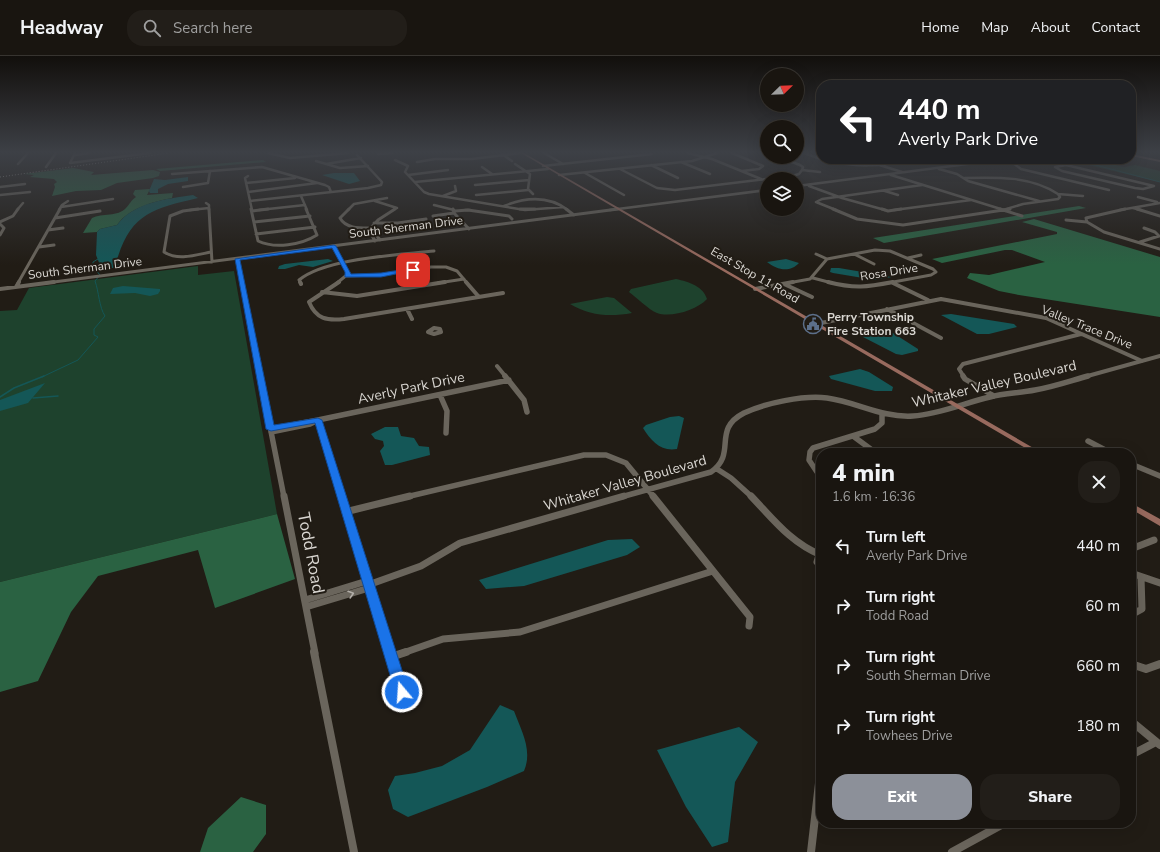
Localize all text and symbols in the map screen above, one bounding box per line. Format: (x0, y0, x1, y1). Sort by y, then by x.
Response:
search box (127, 10, 407, 46)
text: Headway (20, 15, 103, 41)
icon: search (141, 17, 163, 39)
text: Search here (173, 18, 253, 38)
text: Home (921, 18, 959, 37)
text: Map (981, 18, 1009, 37)
text: About (1031, 18, 1070, 37)
text: Contact (1092, 18, 1140, 37)
north arrow (760, 68, 804, 112)
map controls (760, 68, 804, 216)
text: 440 m (898, 91, 981, 129)
icon: left (832, 96, 884, 148)
button: search (760, 120, 804, 164)
text: Averly Park Drive (898, 127, 1038, 151)
button: layers (760, 172, 804, 216)
street label: South Sherman Drive (348, 212, 464, 242)
street label: East Stop 11 Road (708, 243, 802, 307)
street label: South Sherman Drive (27, 253, 143, 283)
pin (396, 253, 430, 287)
icon: arrive (402, 259, 424, 281)
street label: Rosa Drive (859, 260, 919, 284)
street label: Valley Trace Drive (1038, 301, 1135, 353)
place label: Perry Township Fire Station 663 (827, 309, 916, 339)
public building icon: Perry Township Fire Station 663 (802, 313, 824, 335)
street label: Whitaker Valley Boulevard (910, 356, 1078, 412)
street label: Averly Park Drive (356, 367, 466, 409)
street label: Whitaker Valley Boulevard (541, 451, 709, 515)
text: 4 min (832, 457, 895, 489)
button: close (1078, 461, 1120, 503)
text: 1.6 km · 16:36 (832, 488, 915, 506)
street label: Todd Road (292, 510, 330, 596)
text: Turn left (866, 527, 925, 547)
icon: left (832, 535, 854, 557)
text: 440 m (1076, 536, 1120, 556)
text: Averly Park Drive (866, 547, 967, 565)
text: Turn right (866, 587, 935, 607)
one-way arrow (347, 590, 354, 599)
icon: right (832, 595, 854, 617)
text: 60 m (1085, 596, 1120, 616)
text: Todd Road (866, 607, 929, 625)
text: Turn right (866, 647, 935, 667)
icon: right (832, 655, 854, 677)
text: 660 m (1076, 656, 1120, 676)
text: South Sherman Drive (866, 667, 990, 685)
position arrow (381, 671, 423, 713)
text: Turn right (866, 707, 935, 727)
icon: right (832, 715, 854, 737)
text: 180 m (1076, 716, 1120, 736)
text: Towhees Drive (866, 727, 953, 745)
button: Exit (832, 774, 972, 820)
button: Share (980, 774, 1120, 820)

